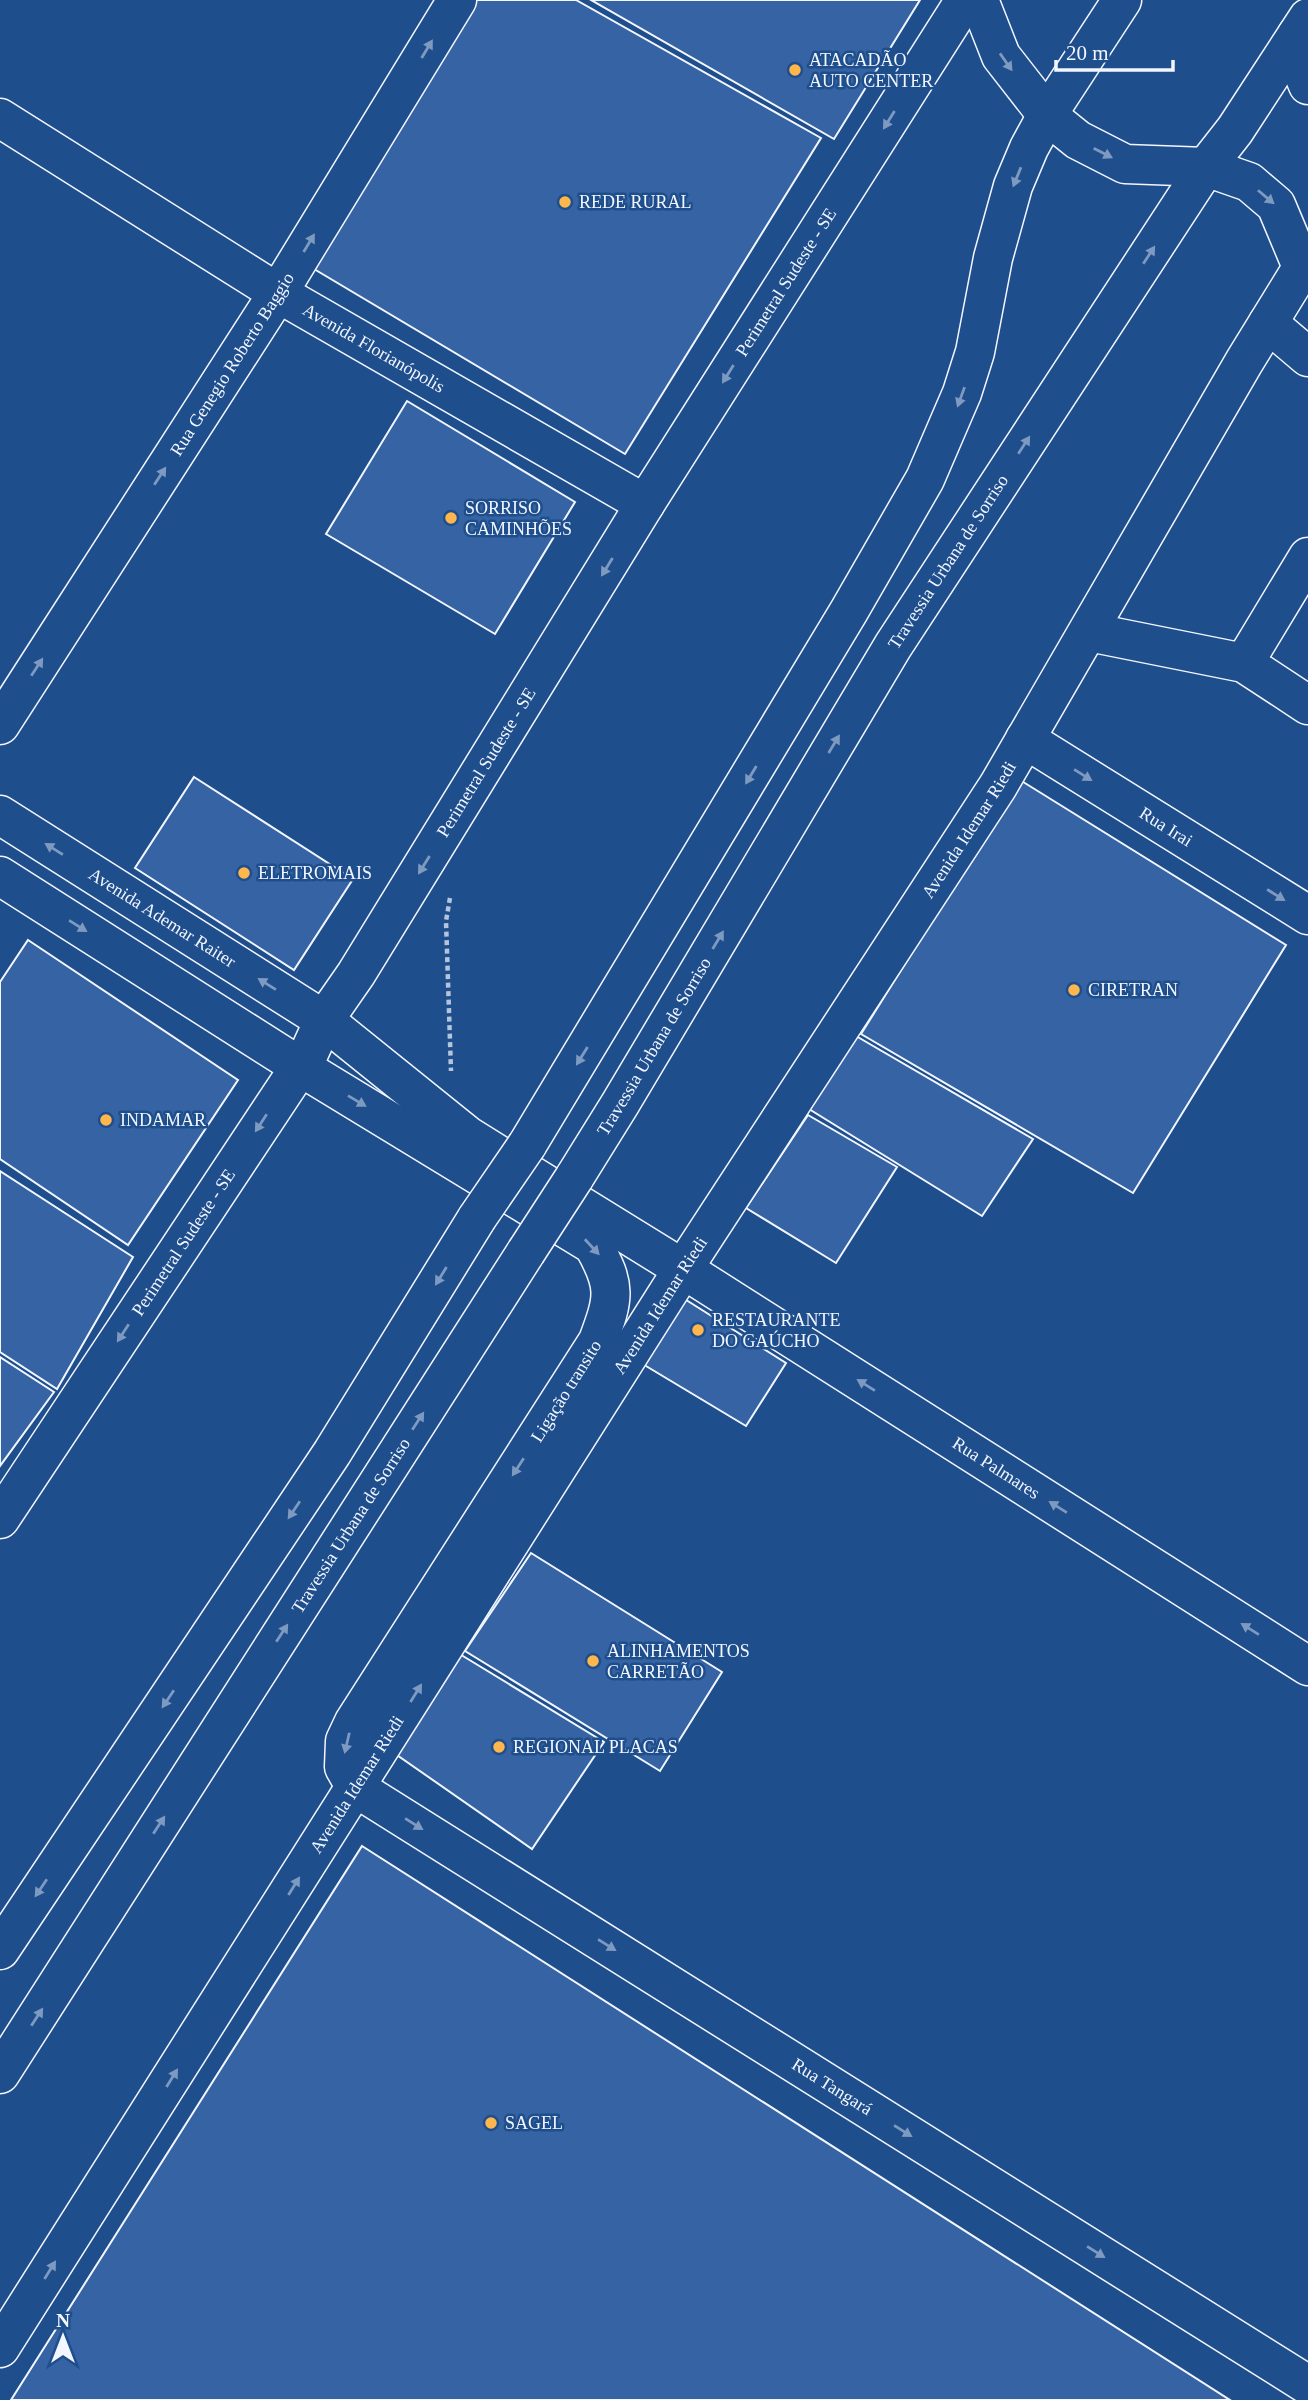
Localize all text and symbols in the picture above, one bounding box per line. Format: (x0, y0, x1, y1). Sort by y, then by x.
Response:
scale bar (1056, 28, 1173, 72)
one-way arrow (421, 39, 434, 59)
text: 20 m (1066, 41, 1109, 65)
place label: ATACADÃO AUTO CENTER (809, 49, 933, 91)
one-way arrow (999, 52, 1012, 71)
marker: ATACADÃO AUTO CENTER (787, 62, 803, 78)
one-way arrow (883, 110, 896, 129)
one-way arrow (1093, 147, 1113, 158)
one-way arrow (1012, 166, 1023, 187)
one-way arrow (1257, 189, 1275, 205)
place label: REDE RURAL (579, 192, 692, 212)
marker: REDE RURAL (557, 194, 573, 210)
street label: Perimetral Sudeste - SE (731, 204, 840, 360)
one-way arrow (302, 234, 315, 253)
one-way arrow (1143, 245, 1156, 265)
street label: Rua Genegio Roberto Baggio (166, 269, 298, 459)
street label: Avenida Florianópolis (299, 299, 448, 397)
one-way arrow (721, 364, 734, 384)
one-way arrow (955, 386, 966, 407)
one-way arrow (1018, 436, 1031, 455)
one-way arrow (154, 467, 167, 486)
street label: Travessia Urbana de Sorriso (884, 471, 1012, 653)
place label: SORRISO CAMINHÕES (465, 498, 572, 539)
marker: SORRISO CAMINHÕES (443, 510, 459, 526)
one-way arrow (600, 557, 613, 576)
one-way arrow (30, 658, 43, 677)
street label: Perimetral Sudeste - SE (433, 684, 540, 841)
one-way arrow (828, 735, 840, 754)
street label: Avenida Idemar Riedi (918, 758, 1020, 902)
one-way arrow (745, 765, 757, 784)
one-way arrow (1074, 768, 1093, 781)
street label: Rua Irai (1136, 803, 1196, 851)
one-way arrow (44, 843, 63, 856)
one-way arrow (417, 855, 430, 874)
place label: ELETROMAIS (258, 863, 372, 883)
street label: Avenida Ademar Raiter (85, 864, 239, 971)
marker: ELETROMAIS (236, 865, 252, 881)
one-way arrow (1267, 889, 1286, 902)
one-way arrow (69, 920, 88, 933)
one-way arrow (711, 930, 724, 949)
street label: Travessia Urbana de Sorriso (593, 954, 715, 1139)
one-way arrow (257, 977, 276, 990)
place label: CIRETRAN (1088, 980, 1178, 1000)
marker: CIRETRAN (1066, 982, 1082, 998)
one-way arrow (575, 1046, 588, 1065)
one-way arrow (348, 1095, 367, 1108)
place label: INDAMAR (120, 1110, 206, 1130)
marker: INDAMAR (98, 1112, 114, 1128)
one-way arrow (255, 1113, 268, 1133)
street label: Perimetral Sudeste - SE (128, 1165, 239, 1319)
street label: Avenida Idemar Riedi (609, 1233, 711, 1378)
one-way arrow (583, 1238, 599, 1255)
one-way arrow (435, 1267, 447, 1286)
place label: RESTAURANTE DO GAÚCHO (712, 1310, 841, 1351)
marker: RESTAURANTE DO GAÚCHO (690, 1322, 706, 1338)
one-way arrow (116, 1324, 129, 1343)
street label: Ligação transito (527, 1336, 605, 1446)
one-way arrow (857, 1379, 876, 1392)
one-way arrow (411, 1411, 424, 1431)
street label: Rua Palmares (949, 1433, 1044, 1503)
street label: Travessia Urbana de Sorriso (287, 1434, 414, 1617)
one-way arrow (512, 1458, 525, 1477)
one-way arrow (287, 1501, 301, 1519)
one-way arrow (1049, 1501, 1068, 1514)
one-way arrow (1241, 1623, 1260, 1636)
one-way arrow (275, 1624, 288, 1643)
place label: ALINHAMENTOS CARRETÃO (607, 1641, 750, 1682)
marker: ALINHAMENTOS CARRETÃO (585, 1653, 601, 1669)
one-way arrow (409, 1684, 422, 1703)
one-way arrow (161, 1689, 174, 1709)
street label: Avenida Idemar Riedi (306, 1712, 408, 1857)
one-way arrow (341, 1733, 352, 1755)
place label: REGIONAL PLACAS (513, 1737, 678, 1757)
marker: REGIONAL PLACAS (491, 1739, 507, 1755)
one-way arrow (153, 1815, 166, 1835)
one-way arrow (404, 1817, 424, 1830)
one-way arrow (287, 1876, 300, 1895)
one-way arrow (35, 1879, 48, 1898)
one-way arrow (597, 1938, 616, 1951)
one-way arrow (30, 2007, 43, 2026)
street label: Rua Tangará (788, 2054, 876, 2119)
one-way arrow (165, 2068, 178, 2087)
place label: SAGEL (505, 2113, 563, 2133)
marker: SAGEL (483, 2115, 499, 2131)
one-way arrow (893, 2125, 913, 2138)
one-way arrow (1086, 2246, 1105, 2259)
one-way arrow (43, 2260, 56, 2279)
north arrow (28, 2302, 98, 2372)
text: N (56, 2310, 70, 2331)

